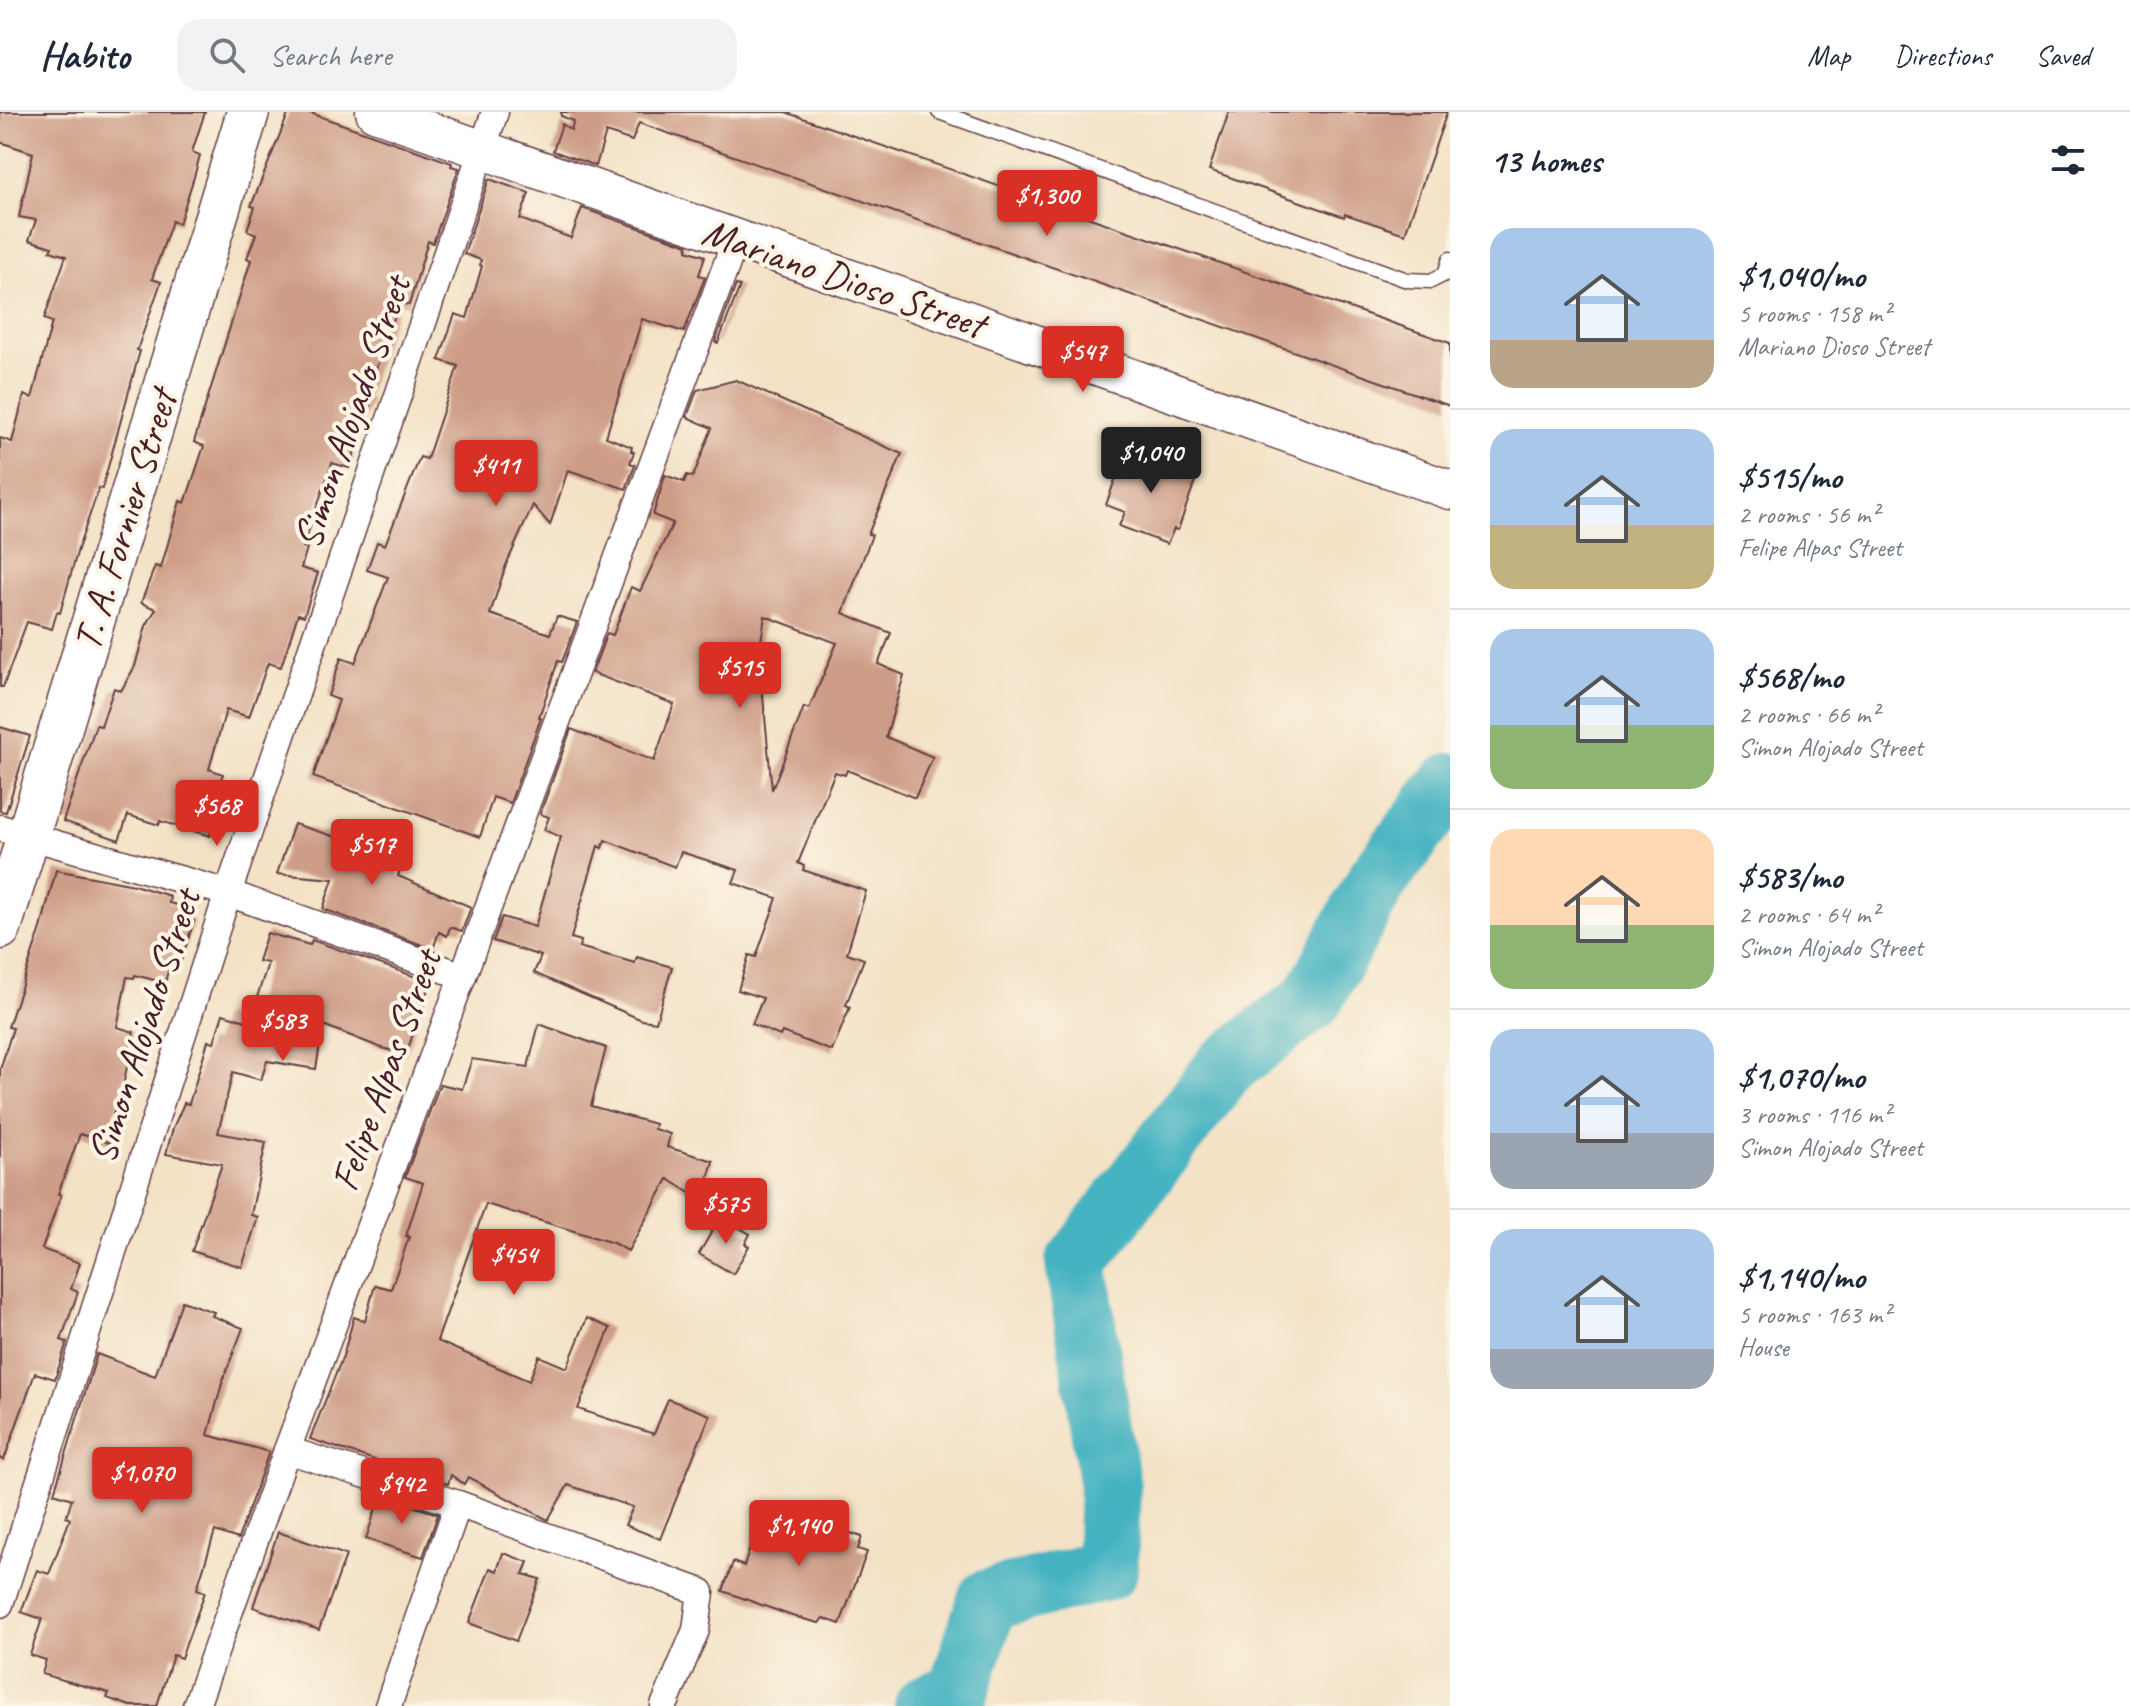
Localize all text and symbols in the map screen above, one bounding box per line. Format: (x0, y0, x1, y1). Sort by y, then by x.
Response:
search box (177, 19, 737, 91)
text: Habito (40, 32, 129, 79)
icon: search (205, 33, 249, 77)
text: Search here (269, 36, 392, 74)
text: Map (1807, 38, 1850, 73)
text: Directions (1894, 38, 1992, 73)
text: Saved (2036, 38, 2090, 73)
icon: filters (2046, 138, 2090, 182)
text: 13 homes (1490, 139, 1601, 182)
pin: $1,300 (982, 170, 1112, 238)
text: $1,300 (1015, 179, 1079, 212)
street label: Mariano Dioso Street (696, 206, 997, 351)
text: $1,040/mo (1738, 254, 1865, 297)
icon: home (1554, 260, 1650, 356)
street label: Simon Alojado Street (282, 266, 423, 555)
text: 5 rooms · 158 m² (1738, 297, 1890, 330)
pin: $547 (1036, 326, 1130, 394)
text: Mariano Dioso Street (1738, 330, 1930, 363)
text: $547 (1060, 335, 1106, 368)
street label: T. A. Fornier Street (62, 379, 190, 656)
pin: $1,040 (1086, 427, 1216, 495)
text: $1,040 (1119, 436, 1183, 469)
pin: $411 (449, 440, 543, 508)
text: $411 (473, 449, 519, 482)
text: $515/mo (1738, 455, 1842, 498)
icon: home (1554, 461, 1650, 557)
text: 2 rooms · 56 m² (1738, 498, 1879, 531)
text: Felipe Alpas Street (1738, 531, 1902, 564)
pin: $515 (693, 642, 787, 710)
text: $515 (717, 651, 763, 684)
text: $568/mo (1738, 655, 1843, 698)
icon: home (1554, 661, 1650, 757)
text: 2 rooms · 66 m² (1738, 698, 1879, 731)
text: Simon Alojado Street (1738, 731, 1923, 764)
pin: $568 (170, 780, 264, 848)
text: $568 (194, 789, 240, 822)
pin: $517 (325, 819, 419, 887)
text: $517 (349, 828, 395, 861)
text: $583/mo (1738, 855, 1842, 898)
icon: home (1554, 861, 1650, 957)
street label: Simon Alojado Street (76, 880, 213, 1169)
text: 2 rooms · 64 m² (1738, 898, 1879, 931)
text: Simon Alojado Street (1738, 931, 1923, 964)
street label: Felipe Alpas Street (319, 940, 454, 1197)
pin: $583 (236, 995, 330, 1063)
text: $583 (260, 1004, 306, 1037)
text: $1,070/mo (1738, 1055, 1865, 1098)
icon: home (1554, 1061, 1650, 1157)
text: 3 rooms · 116 m² (1738, 1098, 1890, 1131)
text: Simon Alojado Street (1738, 1131, 1923, 1164)
pin: $575 (679, 1178, 773, 1246)
text: $575 (703, 1187, 749, 1220)
pin: $454 (467, 1229, 561, 1297)
text: $454 (491, 1238, 537, 1271)
text: $1,140/mo (1738, 1255, 1865, 1298)
icon: home (1554, 1261, 1650, 1357)
text: 5 rooms · 163 m² (1738, 1298, 1890, 1331)
text: House (1738, 1331, 1789, 1364)
pin: $1,070 (77, 1447, 207, 1515)
text: $1,070 (110, 1456, 174, 1489)
pin: $942 (355, 1458, 449, 1526)
text: $942 (379, 1467, 425, 1500)
pin: $1,140 (734, 1500, 864, 1568)
text: $1,140 (767, 1509, 831, 1542)

